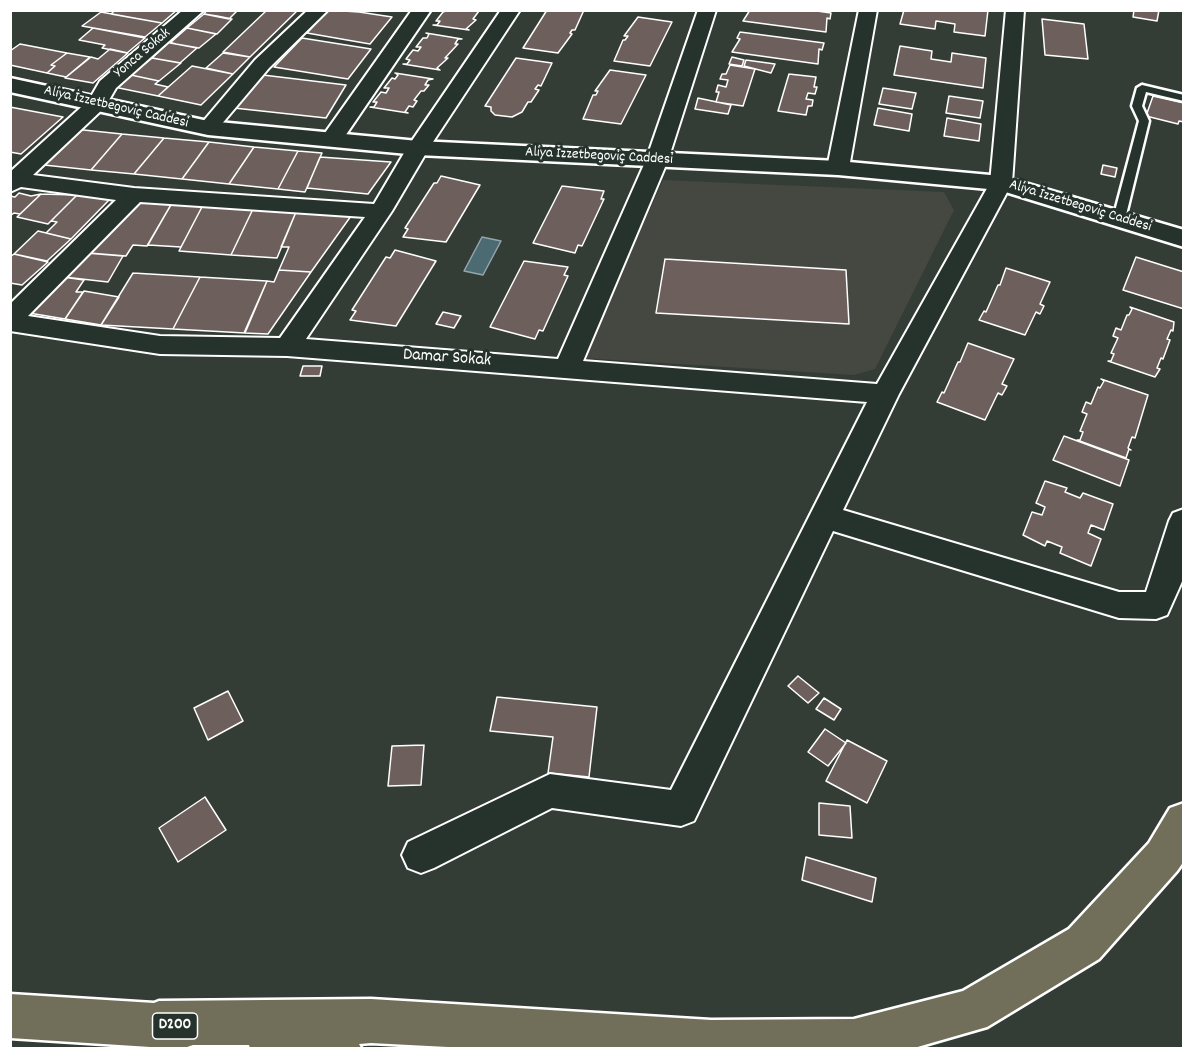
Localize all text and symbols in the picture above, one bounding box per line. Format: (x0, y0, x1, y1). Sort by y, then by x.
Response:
street label: Yonca Sokak (111, 25, 175, 83)
street label: Aliya İzzetbegoviç Caddesi (42, 83, 190, 133)
street label: Aliya İzzetbegoviç Caddesi (525, 144, 673, 170)
street label: Aliya İzzetbegoviç Caddesi (1007, 177, 1153, 237)
street label: Damar Sokak (402, 345, 492, 373)
road number: D200 (152, 1013, 198, 1039)

